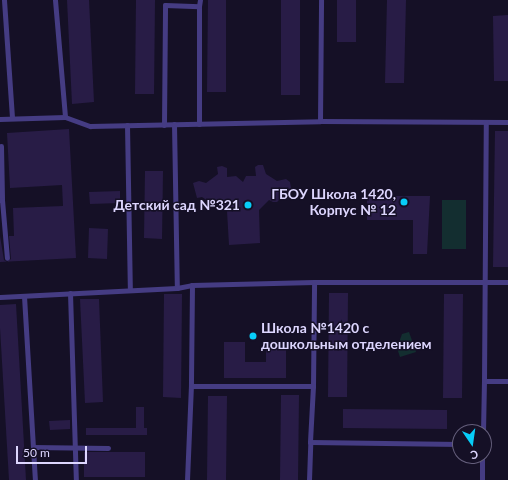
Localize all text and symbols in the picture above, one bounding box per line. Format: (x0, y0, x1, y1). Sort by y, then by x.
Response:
place label: ГБОУ Школа 1420, Корпус № 12 (271, 186, 396, 218)
place label: Детский сад №321 (114, 197, 240, 213)
marker: ГБОУ Школа 1420, Корпус № 12 (399, 197, 409, 207)
marker: Детский сад №321 (243, 200, 253, 210)
place label: Школа №1420 с дошкольным отделением (261, 320, 432, 352)
marker: Школа №1420 с дошкольным отделением (248, 331, 258, 341)
north arrow (452, 424, 492, 464)
scale bar (18, 438, 89, 464)
text: 50 m (23, 445, 50, 460)
text: С (470, 448, 480, 462)

